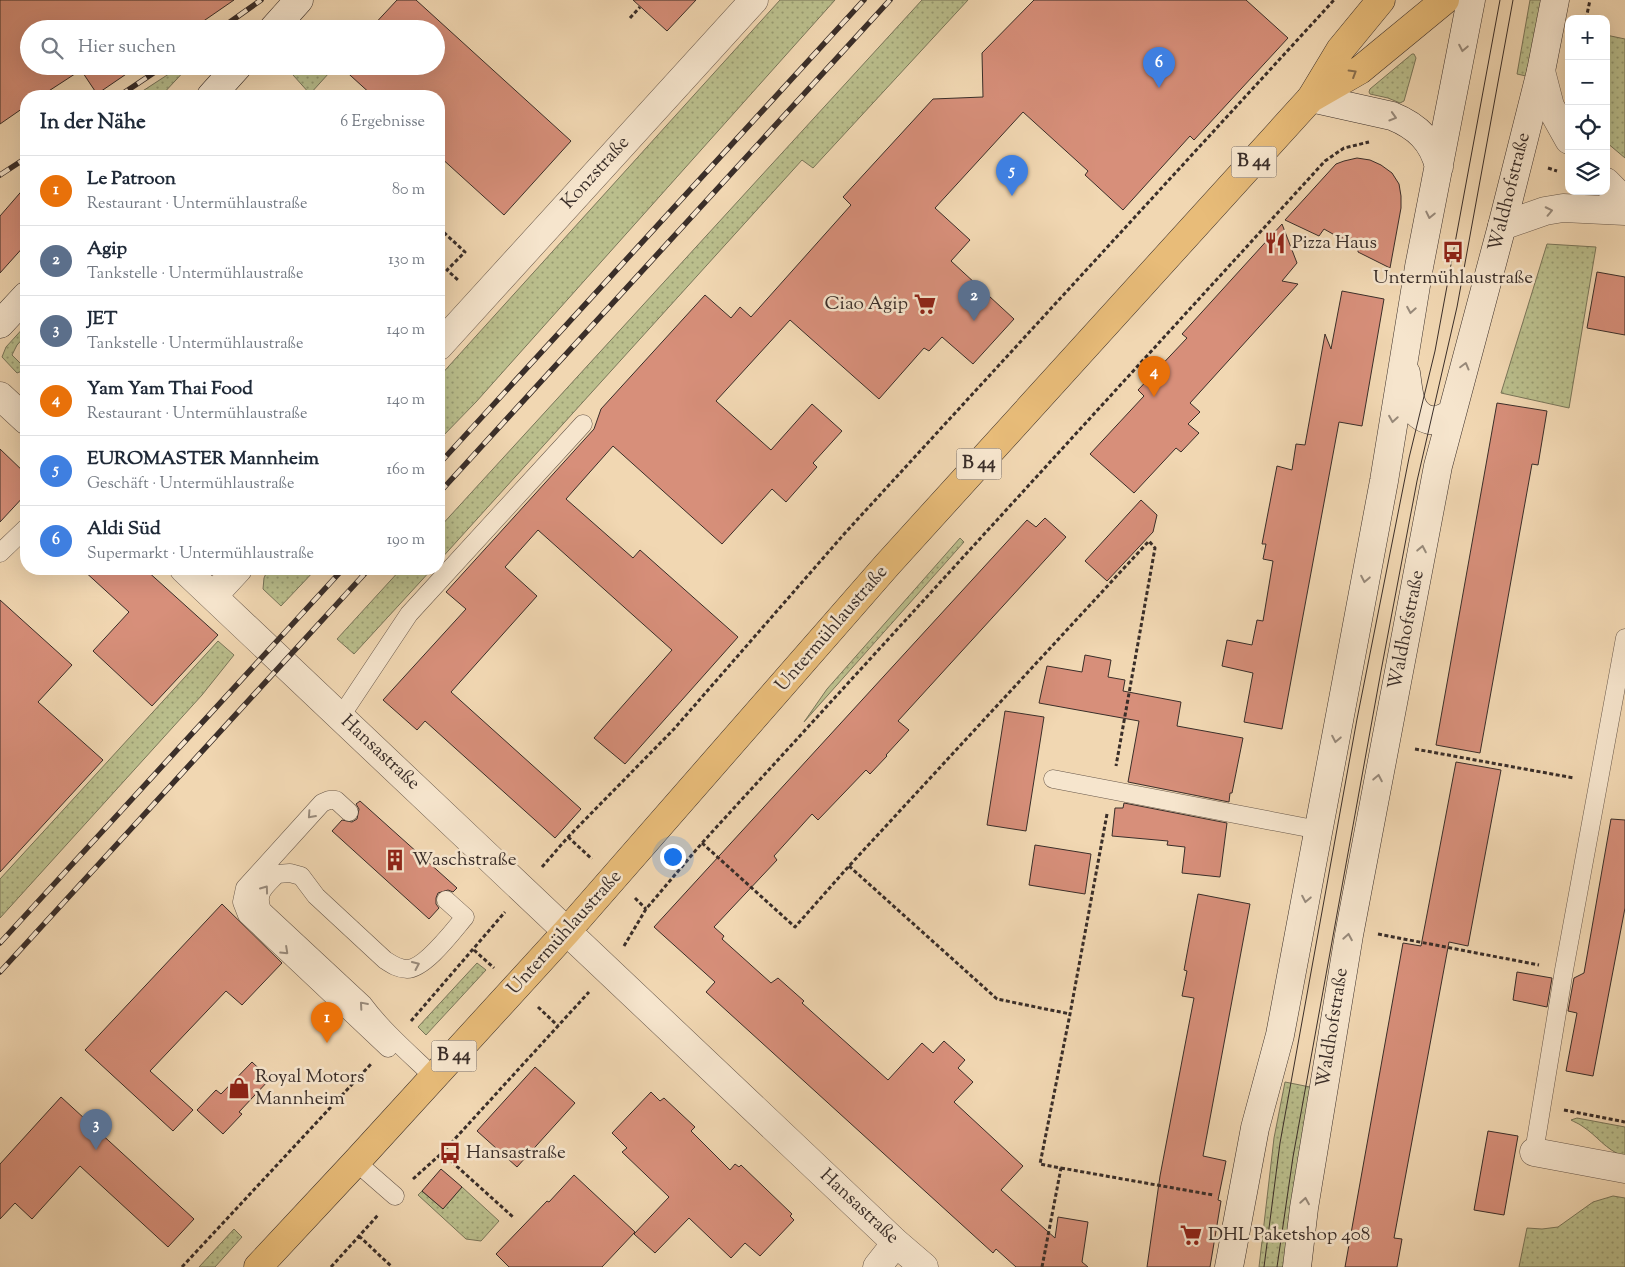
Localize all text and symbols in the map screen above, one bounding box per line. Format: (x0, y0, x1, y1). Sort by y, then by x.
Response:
map controls (1565, 15, 1610, 195)
button: + (1565, 15, 1610, 60)
search box (20, 20, 445, 75)
icon: search (38, 34, 66, 62)
text: Hier suchen (78, 34, 176, 61)
one-way arrow (1458, 44, 1468, 52)
pin: 6 (1143, 47, 1175, 88)
button: − (1565, 60, 1610, 105)
one-way arrow (1348, 70, 1357, 80)
button: locate (1565, 105, 1610, 150)
text: In der Nähe (40, 108, 146, 138)
text: 6 Ergebnisse (340, 111, 425, 134)
one-way arrow (1388, 112, 1397, 122)
street label: Konzstraße (556, 130, 636, 216)
street label: Waldhofstraße (1482, 130, 1538, 254)
road number: B 44 (1232, 146, 1276, 178)
button: layers (1565, 150, 1610, 195)
pin: 5 (996, 155, 1028, 196)
text: Le Patroon (87, 166, 176, 193)
text: 1 (53, 179, 59, 202)
text: 80 m (392, 179, 425, 202)
text: Restaurant · Untermühlaustraße (87, 193, 307, 216)
one-way arrow (1544, 206, 1553, 216)
one-way arrow (1425, 210, 1435, 219)
restaurant icon: Pizza Haus (1262, 230, 1288, 256)
place label: Pizza Haus (1292, 230, 1377, 257)
text: Agip (87, 236, 127, 263)
bus stop icon: Untermühlaustraße (1440, 239, 1466, 265)
text: 2 (52, 249, 60, 272)
text: 130 m (388, 249, 425, 272)
text: Tankstelle · Untermühlaustraße (87, 263, 303, 286)
place label: Untermühlaustraße (1373, 265, 1533, 292)
pin: 2 (958, 280, 990, 321)
place label: Ciao Agip (824, 291, 908, 318)
supermarket icon: Ciao Agip (912, 291, 938, 317)
text: JET (87, 306, 117, 333)
one-way arrow (1407, 306, 1417, 315)
text: 3 (53, 319, 59, 342)
text: 140 m (387, 319, 425, 342)
text: Tankstelle · Untermühlaustraße (87, 333, 303, 356)
pin: 4 (1138, 356, 1170, 397)
one-way arrow (1459, 362, 1469, 370)
text: Yam Yam Thai Food (87, 376, 253, 403)
text: 4 (52, 389, 60, 412)
text: 140 m (387, 389, 425, 412)
text: Restaurant · Untermühlaustraße (87, 403, 307, 426)
one-way arrow (1389, 415, 1399, 424)
text: EUROMASTER Mannheim (87, 446, 319, 473)
road number: B 44 (956, 448, 1002, 479)
text: 5 (53, 459, 59, 482)
text: 160 m (387, 459, 425, 482)
text: Geschäft · Untermühlaustraße (87, 473, 294, 496)
text: Aldi Süd (87, 516, 161, 543)
text: 6 (52, 529, 60, 552)
text: 190 m (387, 529, 425, 552)
text: Supermarkt · Untermühlaustraße (87, 543, 314, 566)
one-way arrow (1417, 545, 1427, 554)
street label: Untermühlaustraße (769, 560, 895, 698)
street label: Waldhofstraße (1382, 568, 1432, 692)
one-way arrow (1361, 575, 1371, 584)
street label: Hansastraße (334, 709, 426, 797)
one-way arrow (1331, 735, 1341, 744)
one-way arrow (1373, 773, 1383, 782)
one-way arrow (308, 809, 317, 818)
your location (660, 844, 686, 870)
building icon: Waschstraße (382, 847, 408, 873)
place label: Waschstraße (412, 847, 517, 874)
street label: Untermühlaustraße (501, 864, 629, 1002)
one-way arrow (259, 885, 268, 895)
one-way arrow (1301, 895, 1312, 903)
one-way arrow (1343, 933, 1353, 942)
one-way arrow (280, 945, 289, 954)
one-way arrow (411, 961, 420, 972)
street label: Waldhofstraße (1310, 966, 1356, 1090)
pin: 1 (311, 1002, 343, 1043)
one-way arrow (360, 1002, 369, 1011)
road number: B 44 (432, 1040, 476, 1072)
place label: Royal Motors Mannheim (255, 1064, 364, 1113)
shop icon: Royal Motors Mannheim (226, 1075, 252, 1101)
pin: 3 (80, 1109, 112, 1150)
bus stop icon: Hansastraße (437, 1140, 463, 1166)
place label: Hansastraße (466, 1140, 566, 1167)
street label: Hansastraße (813, 1163, 905, 1251)
one-way arrow (1299, 1197, 1309, 1206)
supermarket icon: DHL Paketshop 408 (1178, 1222, 1204, 1248)
place label: DHL Paketshop 408 (1208, 1222, 1370, 1249)

